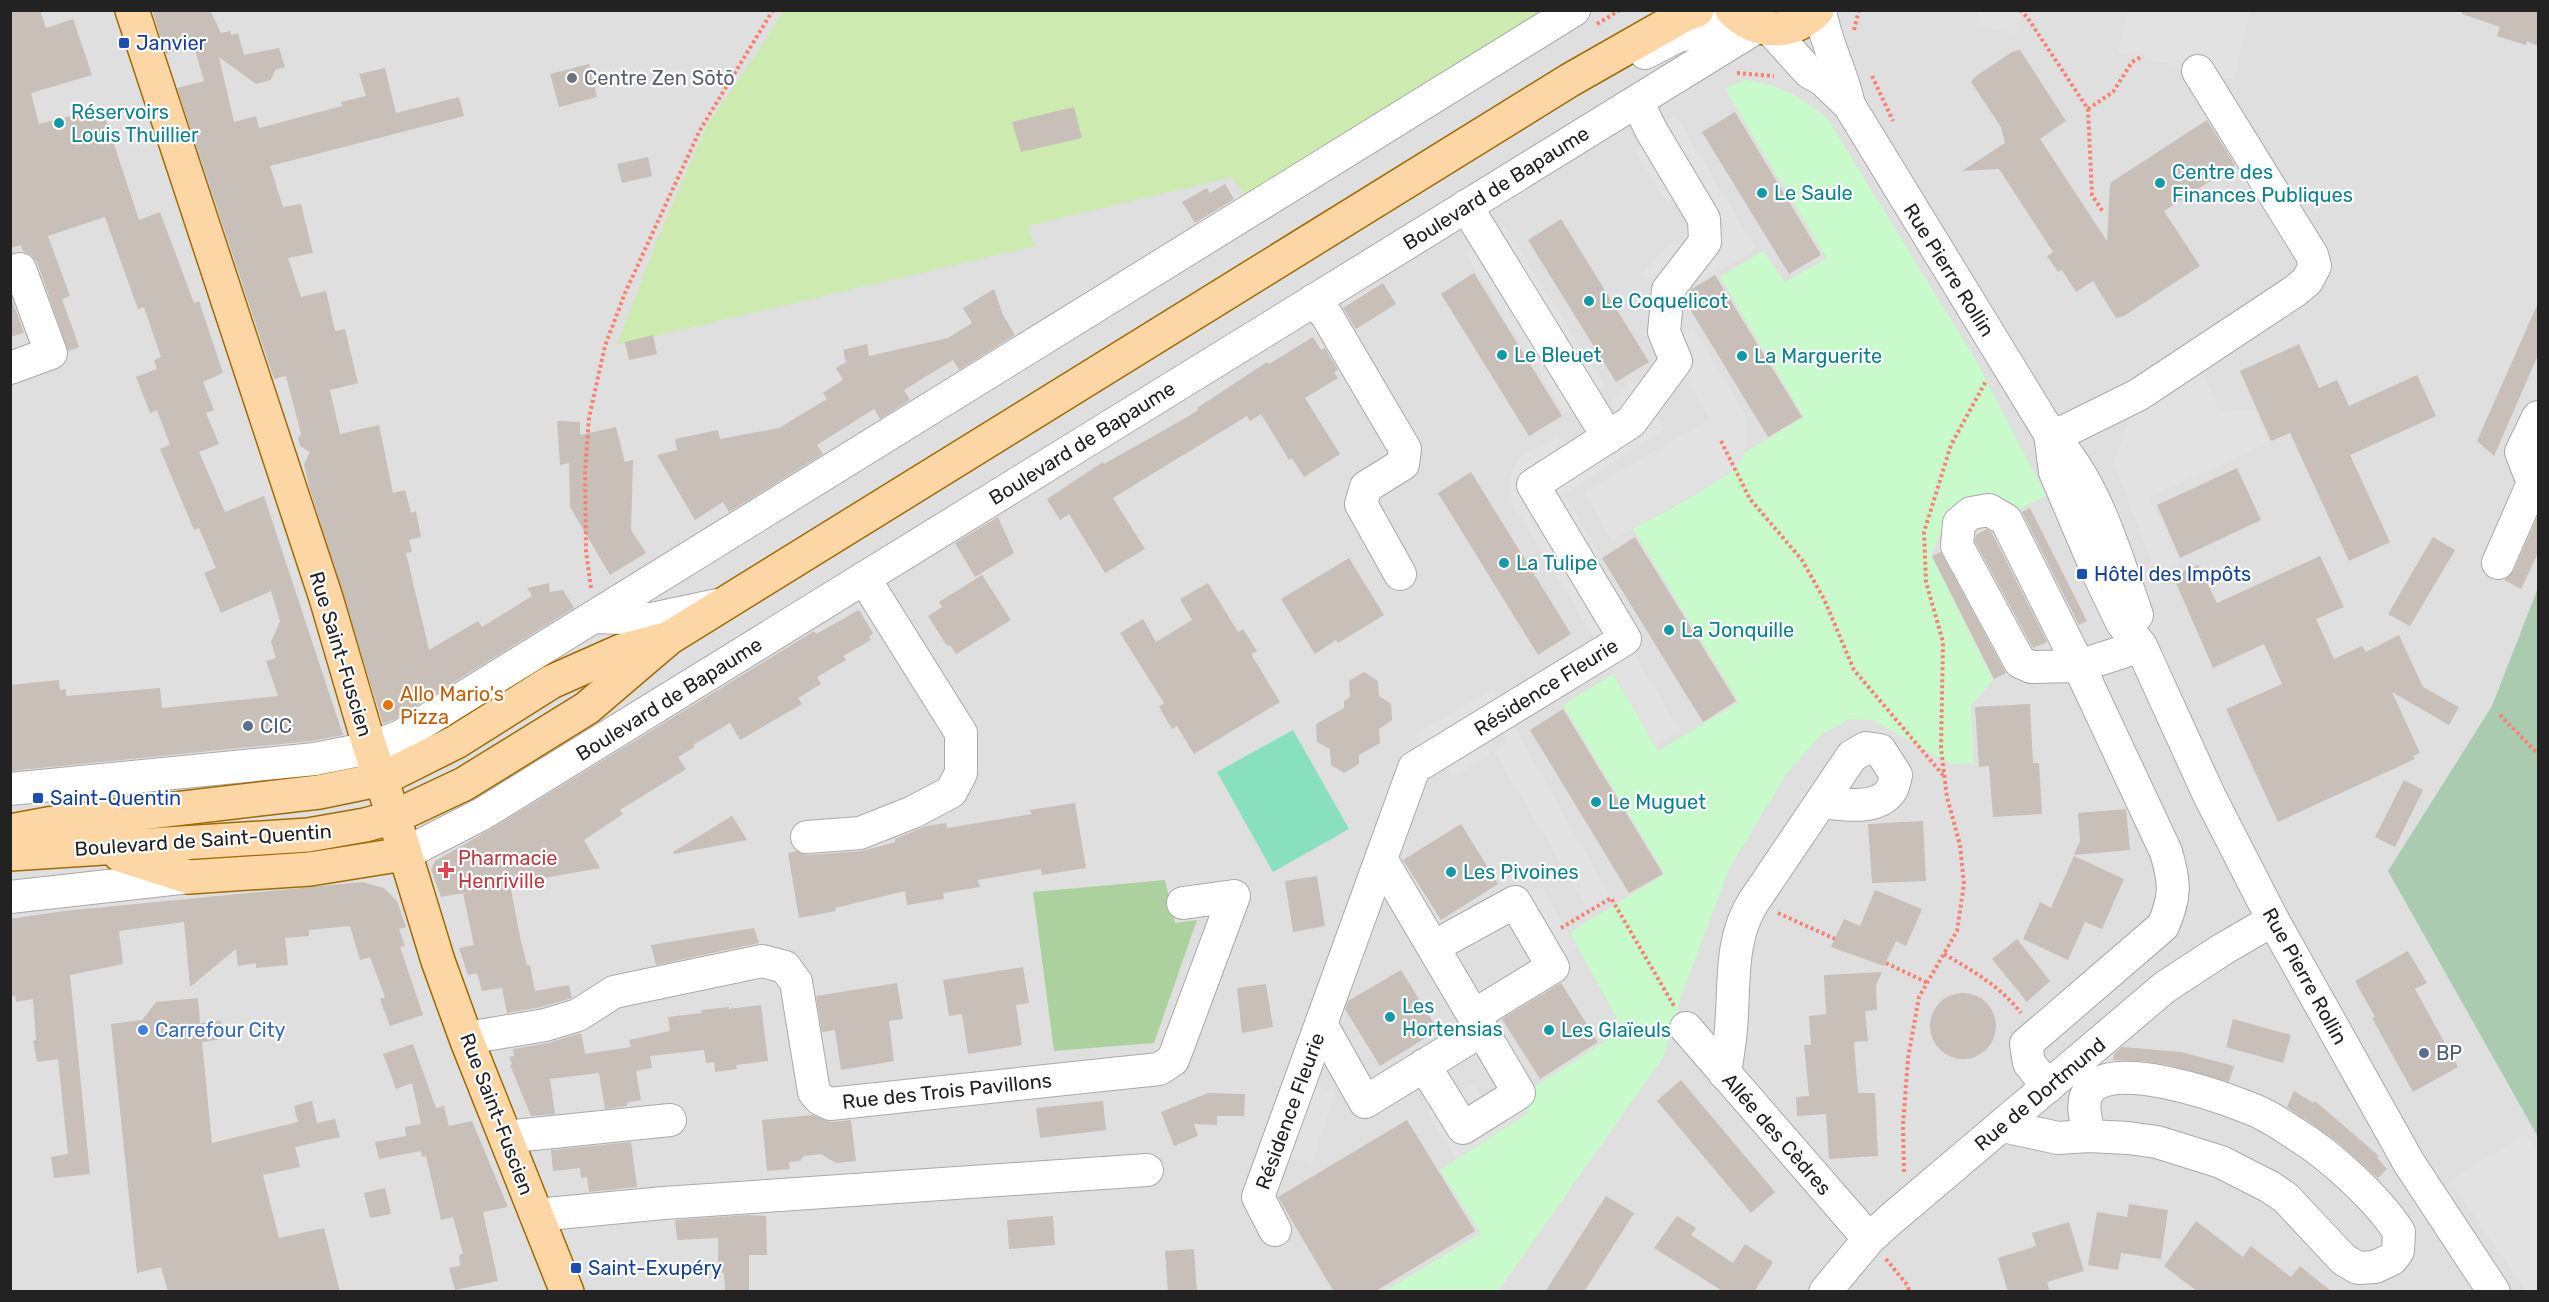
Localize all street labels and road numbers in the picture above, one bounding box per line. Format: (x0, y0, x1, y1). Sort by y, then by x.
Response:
street label: Boulevard de Bapaume (1399, 121, 1593, 255)
street label: Rue Pierre Rollin (1898, 199, 2000, 341)
street label: Boulevard de Bapaume (985, 376, 1179, 510)
street label: Rue Saint-Fuscien (304, 568, 378, 740)
street label: Boulevard de Bapaume (572, 632, 766, 766)
street label: Résidence Fleurie (1470, 633, 1622, 741)
street label: Boulevard de Saint-Quentin (74, 819, 332, 861)
street label: Rue Pierre Rollin (2258, 904, 2352, 1048)
street label: Résidence Fleurie (1251, 1029, 1329, 1193)
street label: Rue Saint-Fuscien (455, 1030, 539, 1198)
street label: Rue de Dortmund (1970, 1032, 2110, 1156)
street label: Rue des Trois Pavillons (841, 1068, 1053, 1114)
street label: Allée des Cèdres (1717, 1068, 1837, 1200)

